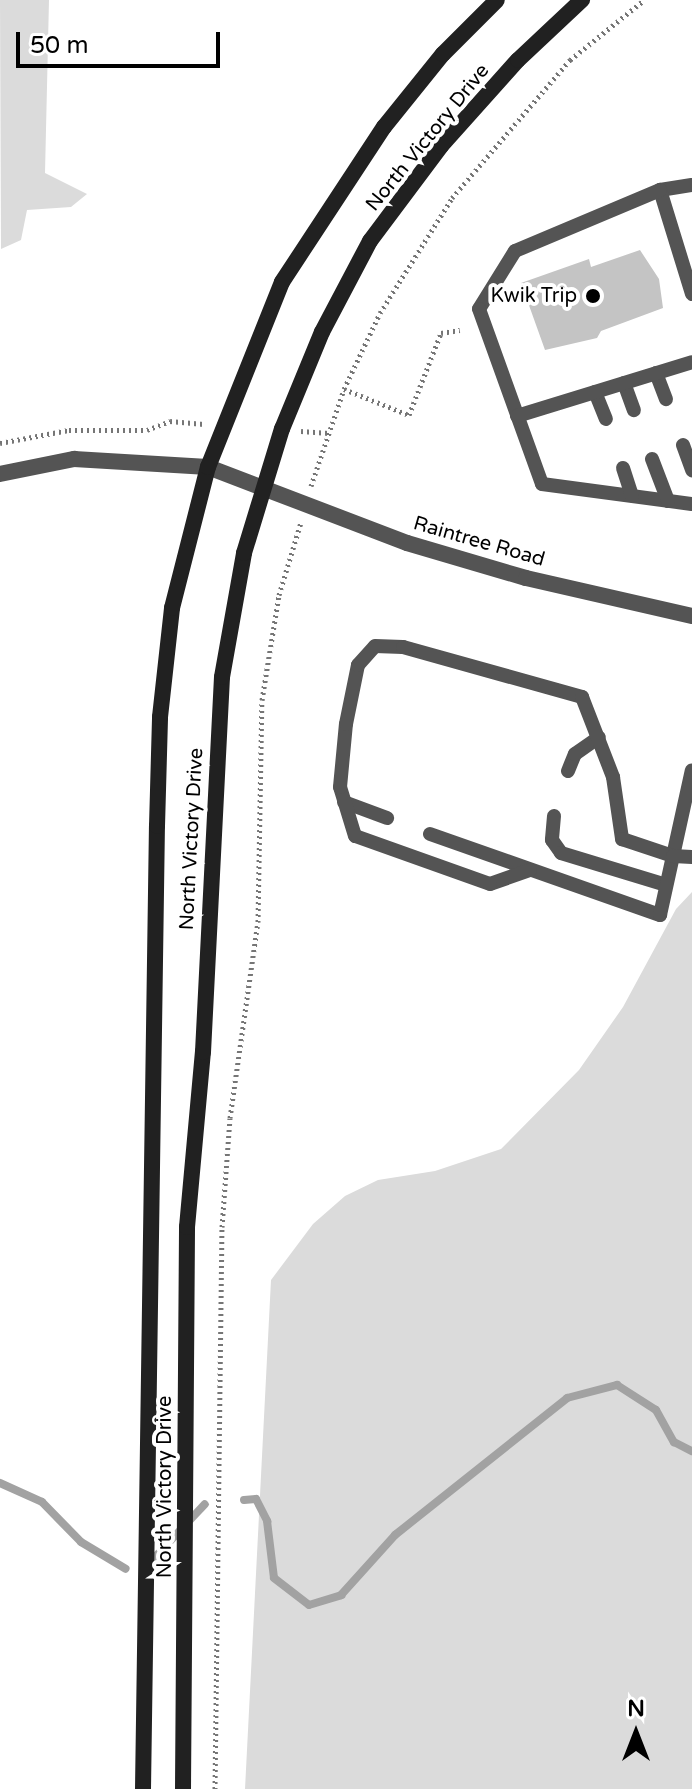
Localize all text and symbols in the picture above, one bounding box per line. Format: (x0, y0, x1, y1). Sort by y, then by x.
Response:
scale bar (20, 16, 224, 66)
text: 50 m (30, 31, 88, 60)
street label: North Victory Drive (361, 60, 495, 216)
place label: Kwik Trip (490, 284, 577, 308)
marker: Kwik Trip (584, 287, 602, 305)
street label: Raintree Road (411, 512, 547, 572)
street label: North Victory Drive (175, 747, 209, 931)
street label: North Victory Drive (153, 1396, 177, 1578)
north arrow (596, 1693, 676, 1773)
text: N (627, 1696, 645, 1722)

